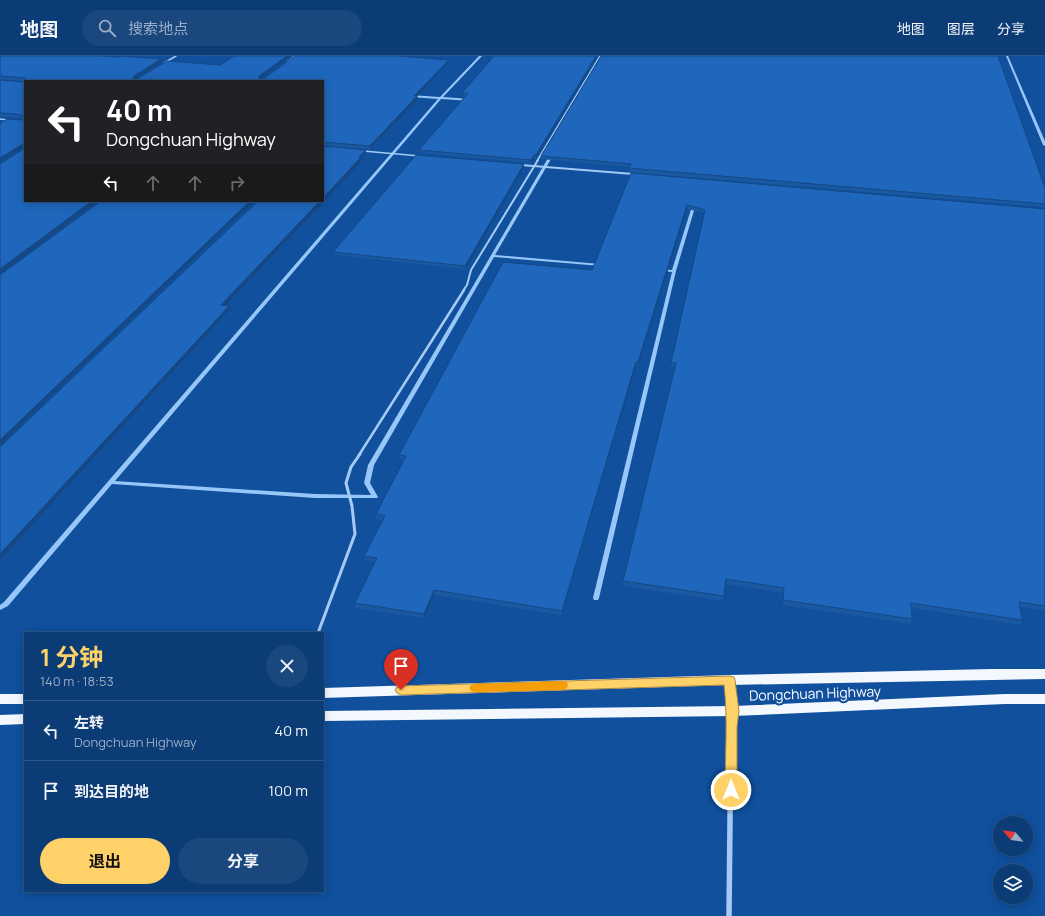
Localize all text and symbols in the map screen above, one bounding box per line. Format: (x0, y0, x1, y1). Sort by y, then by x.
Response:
search box (82, 10, 362, 46)
text: 地图 (20, 16, 58, 42)
icon: search (96, 17, 118, 39)
text: 搜索地点 (128, 18, 188, 39)
text: 地图 (897, 19, 925, 38)
text: 图层 (947, 19, 975, 38)
text: 分享 (997, 19, 1025, 38)
text: 40 m (106, 91, 172, 129)
icon: left (40, 96, 92, 148)
text: Dongchuan Highway (106, 127, 276, 151)
icon: left (100, 172, 122, 194)
icon: ahead (142, 172, 164, 194)
icon: ahead (184, 172, 206, 194)
icon: right (226, 172, 248, 194)
text: 1 分钟 (40, 640, 103, 673)
button: close (266, 645, 308, 687)
pin (384, 649, 418, 690)
icon: arrive (390, 655, 412, 677)
text: 140 m · 18:53 (40, 672, 114, 690)
street label: Dongchuan Highway (749, 681, 882, 705)
text: 左转 (74, 712, 104, 733)
icon: left (40, 720, 62, 742)
text: 40 m (274, 720, 308, 741)
text: Dongchuan Highway (74, 733, 197, 751)
position arrow (710, 769, 752, 811)
icon: arrive (40, 780, 62, 802)
text: 100 m (268, 780, 308, 801)
text: 到达目的地 (74, 781, 149, 802)
north arrow (993, 816, 1033, 856)
map controls (993, 816, 1033, 904)
button: 退出 (40, 838, 170, 884)
button: 分享 (178, 838, 308, 884)
button: layers (993, 864, 1033, 904)

